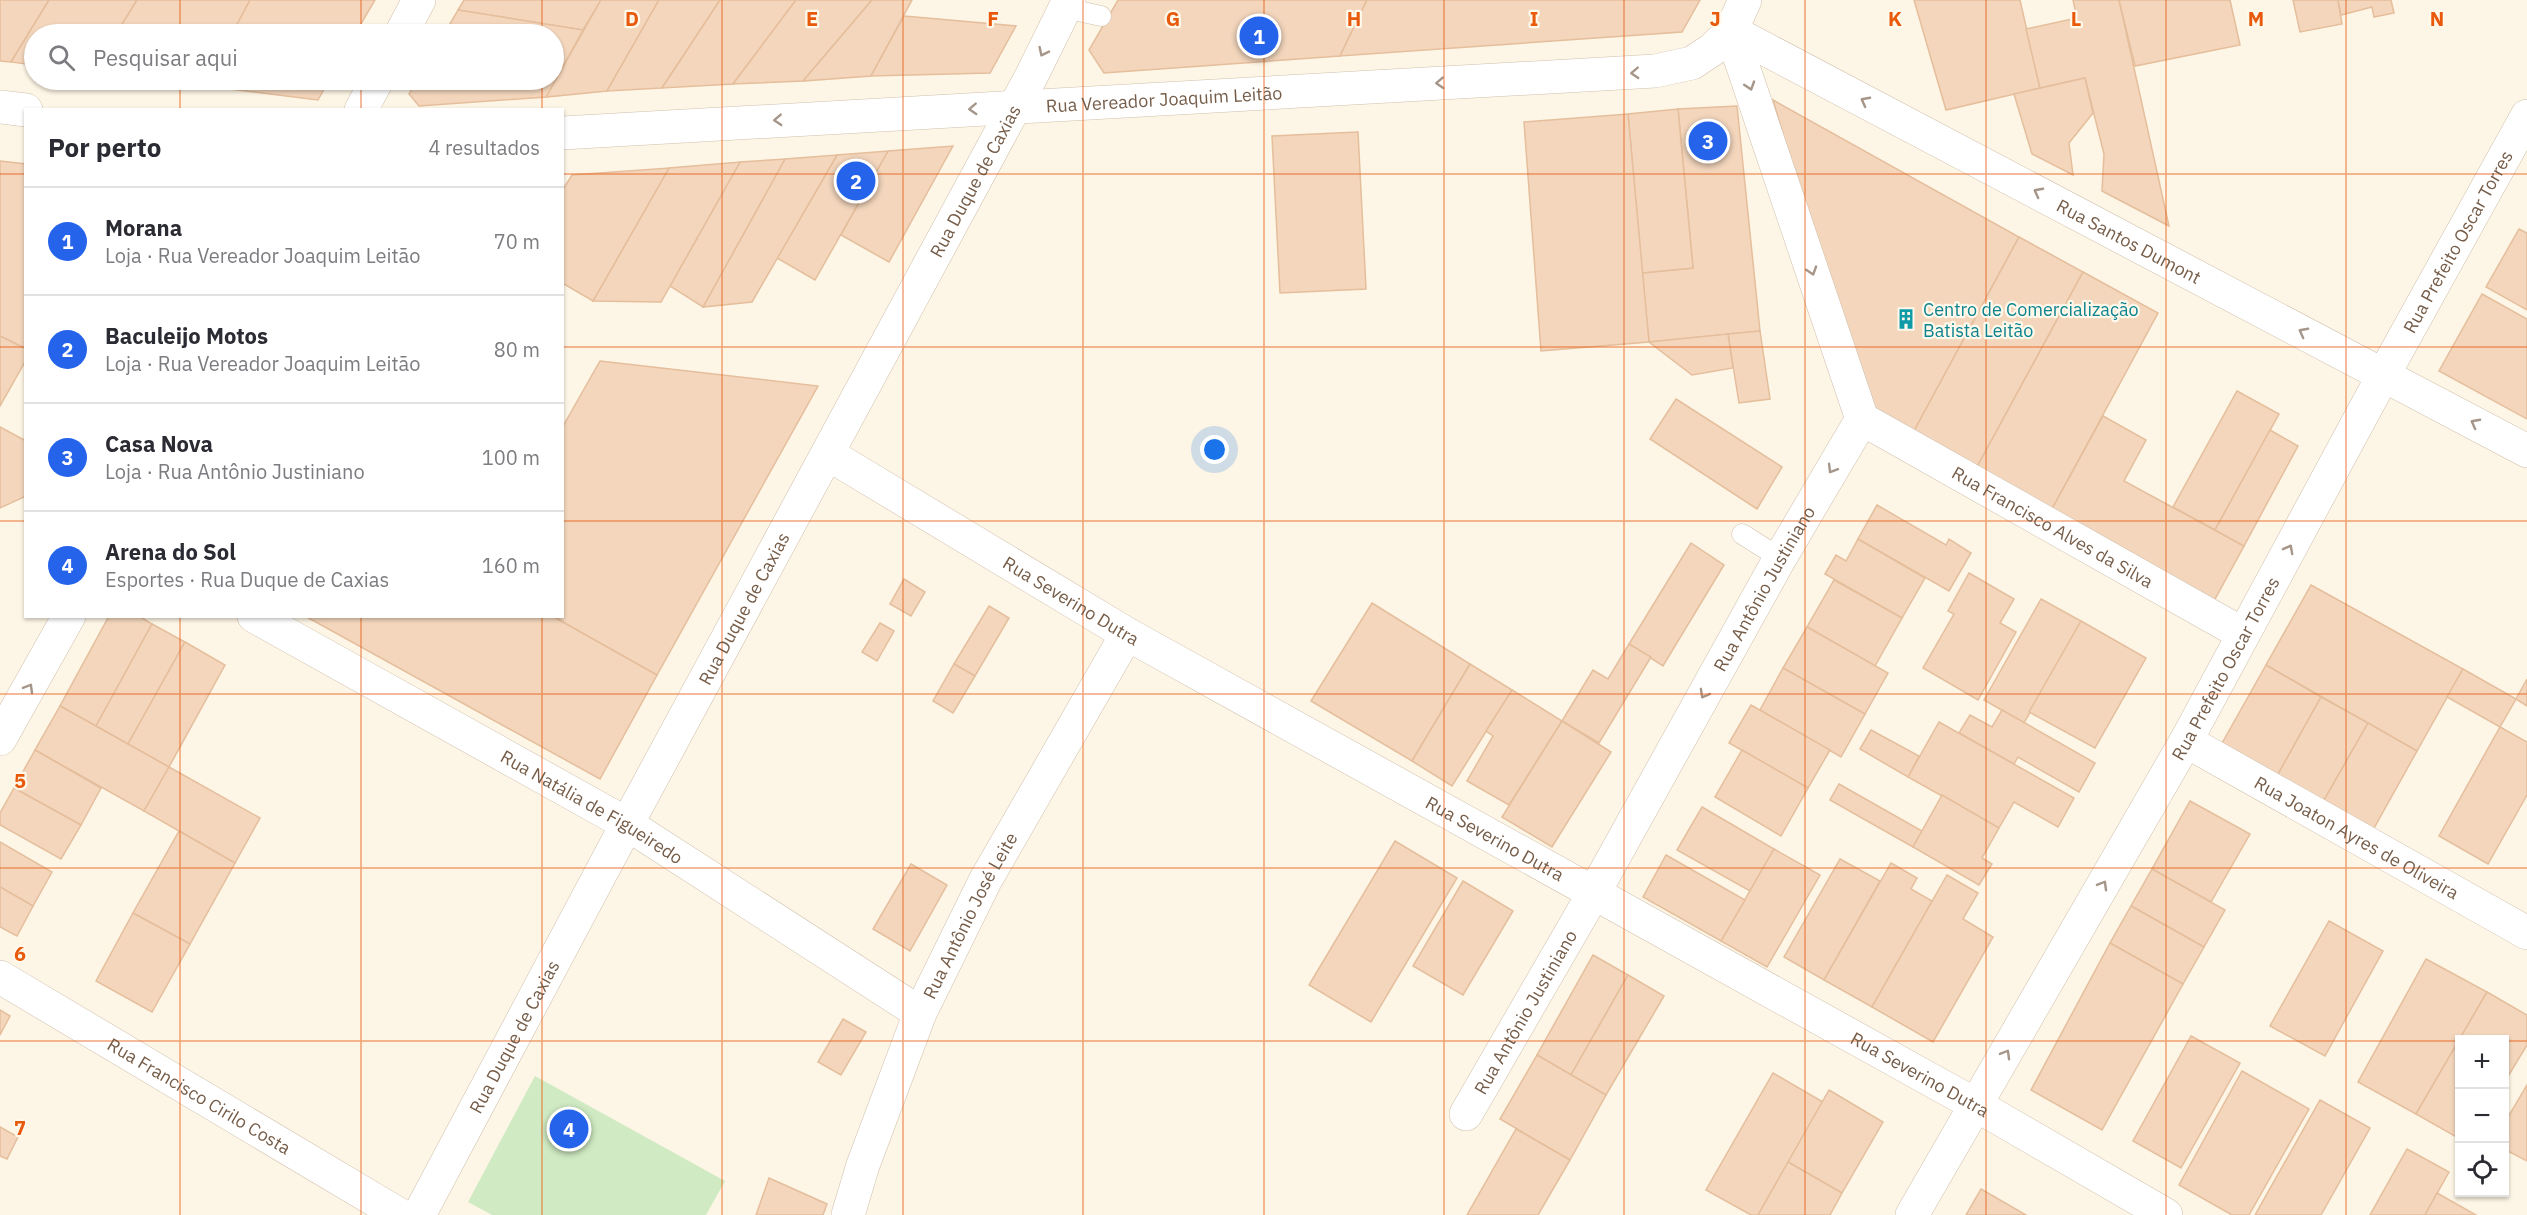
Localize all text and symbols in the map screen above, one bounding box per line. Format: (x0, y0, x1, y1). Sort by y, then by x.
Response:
text: D (625, 5, 639, 32)
text: E (806, 5, 818, 32)
text: F (987, 5, 999, 32)
text: G (1166, 5, 1180, 32)
text: H (1347, 5, 1361, 32)
text: I (1530, 5, 1538, 32)
text: J (1709, 5, 1721, 32)
text: K (1888, 5, 1902, 32)
text: L (2071, 5, 2081, 32)
text: M (2248, 5, 2264, 32)
text: N (2430, 5, 2444, 32)
pin: 1 (1240, 14, 1278, 58)
search box (24, 24, 564, 90)
icon: search (45, 41, 78, 74)
text: Pesquisar aqui (93, 43, 238, 72)
one-way arrow (1039, 46, 1050, 57)
one-way arrow (1630, 66, 1639, 79)
one-way arrow (1436, 77, 1445, 90)
one-way arrow (1743, 80, 1755, 91)
street label: Rua Vereador Joaquim Leitão (1045, 81, 1283, 117)
one-way arrow (1860, 97, 1871, 109)
street label: Rua Duque de Caxias (924, 101, 1025, 261)
one-way arrow (968, 102, 977, 115)
one-way arrow (774, 114, 783, 127)
pin: 3 (1688, 118, 1728, 164)
text: Por perto (48, 130, 161, 164)
text: 4 resultados (428, 134, 540, 161)
street label: Rua Prefeito Oscar Torres (2398, 146, 2517, 337)
pin: 2 (836, 158, 876, 204)
one-way arrow (2033, 188, 2044, 199)
street label: Rua Santos Dumont (2053, 193, 2205, 289)
text: Morana (105, 213, 182, 242)
text: 1 (62, 228, 74, 255)
text: 70 m (494, 228, 540, 255)
text: Loja · Rua Vereador Joaquim Leitão (105, 242, 420, 269)
one-way arrow (1804, 265, 1817, 276)
place label: Centro de Comercialização Batista Leitão (1923, 298, 2139, 342)
building icon: Centro de Comercialização Batista Leitão (1894, 307, 1918, 331)
text: Baculeijo Motos (105, 321, 268, 350)
one-way arrow (2299, 328, 2309, 339)
text: 2 (62, 336, 74, 363)
text: 80 m (494, 336, 540, 363)
text: Loja · Rua Vereador Joaquim Leitão (105, 350, 420, 377)
one-way arrow (2471, 419, 2482, 430)
text: Casa Nova (105, 429, 213, 458)
your location (1200, 435, 1229, 464)
text: 3 (62, 444, 74, 471)
text: 100 m (482, 444, 540, 471)
text: Loja · Rua Antônio Justiniano (105, 458, 365, 485)
street label: Rua Francisco Alves da Silva (1948, 461, 2158, 593)
one-way arrow (1828, 463, 1839, 473)
street label: Rua Antônio Justiniano (1708, 502, 1820, 675)
street label: Rua Duque de Caxias (693, 528, 794, 689)
text: Arena do Sol (105, 537, 236, 566)
one-way arrow (2282, 545, 2293, 555)
street label: Rua Severino Dutra (999, 551, 1144, 650)
text: 4 (62, 552, 74, 579)
text: 160 m (482, 552, 540, 579)
text: Esportes · Rua Duque de Caxias (105, 566, 389, 593)
street label: Rua Prefeito Oscar Torres (2166, 572, 2284, 764)
one-way arrow (22, 684, 33, 694)
one-way arrow (1700, 687, 1712, 698)
street label: Rua Natália de Figueiredo (497, 744, 688, 869)
text: 5 (14, 767, 26, 794)
street label: Rua Joaton Ayres de Oliveira (2250, 770, 2463, 904)
street label: Rua Severino Dutra (1422, 791, 1569, 886)
street label: Rua Antônio José Leite (917, 828, 1022, 1003)
one-way arrow (2096, 881, 2107, 891)
street label: Rua Antônio Justiniano (1468, 925, 1582, 1098)
text: 6 (14, 940, 26, 967)
street label: Rua Duque de Caxias (464, 956, 564, 1117)
street label: Rua Severino Dutra (1847, 1026, 1994, 1122)
street label: Rua Francisco Cirilo Costa (104, 1032, 296, 1159)
map controls (2455, 1035, 2509, 1197)
button: + (2455, 1035, 2509, 1089)
one-way arrow (1998, 1050, 2010, 1060)
button: − (2455, 1089, 2509, 1143)
pin: 4 (550, 1106, 588, 1152)
text: 7 (14, 1114, 26, 1141)
button: locate (2455, 1143, 2509, 1197)

